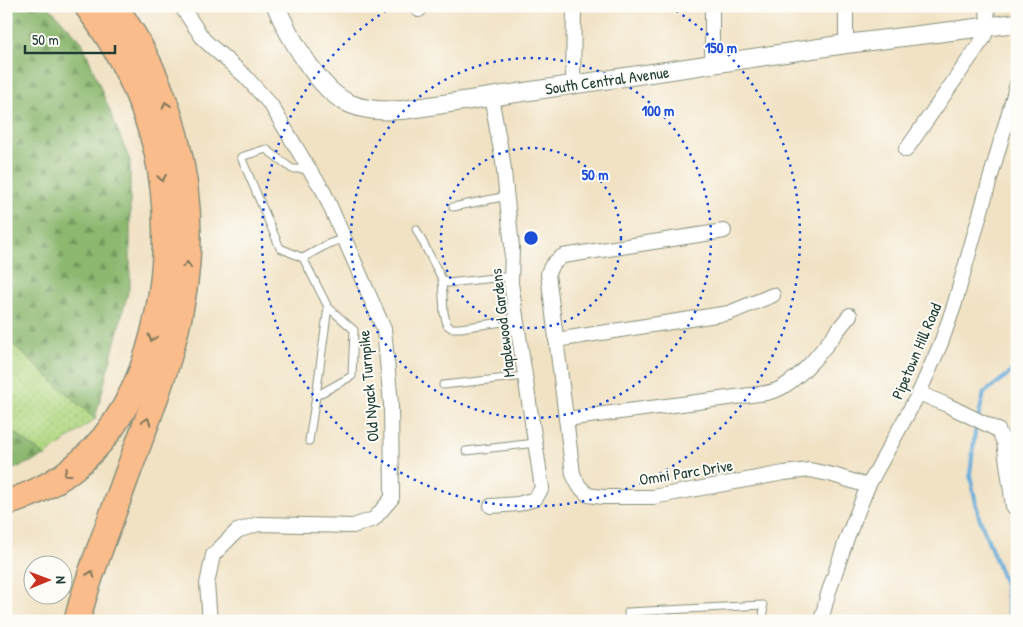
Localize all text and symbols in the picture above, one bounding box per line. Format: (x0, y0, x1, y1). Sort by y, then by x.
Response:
scale bar (25, 22, 115, 54)
text: 50 m (32, 29, 59, 50)
text: 150 m (705, 37, 737, 58)
street label: South Central Avenue (544, 60, 671, 100)
text: 100 m (642, 100, 674, 121)
one-way arrow (162, 101, 172, 109)
text: 50 m (582, 164, 608, 185)
one-way arrow (156, 173, 166, 182)
centre of rings (522, 229, 540, 247)
one-way arrow (181, 260, 192, 268)
street label: Maplewood Gardens (484, 267, 520, 379)
street label: Pipetown Hill Road (886, 299, 946, 403)
street label: Old Nyack Turnpike (352, 329, 384, 443)
one-way arrow (147, 334, 157, 342)
one-way arrow (141, 418, 151, 426)
street label: Omni Parc Drive (638, 454, 735, 490)
one-way arrow (63, 467, 73, 476)
north arrow (22, 554, 72, 604)
one-way arrow (85, 570, 95, 579)
text: N (52, 576, 71, 584)

